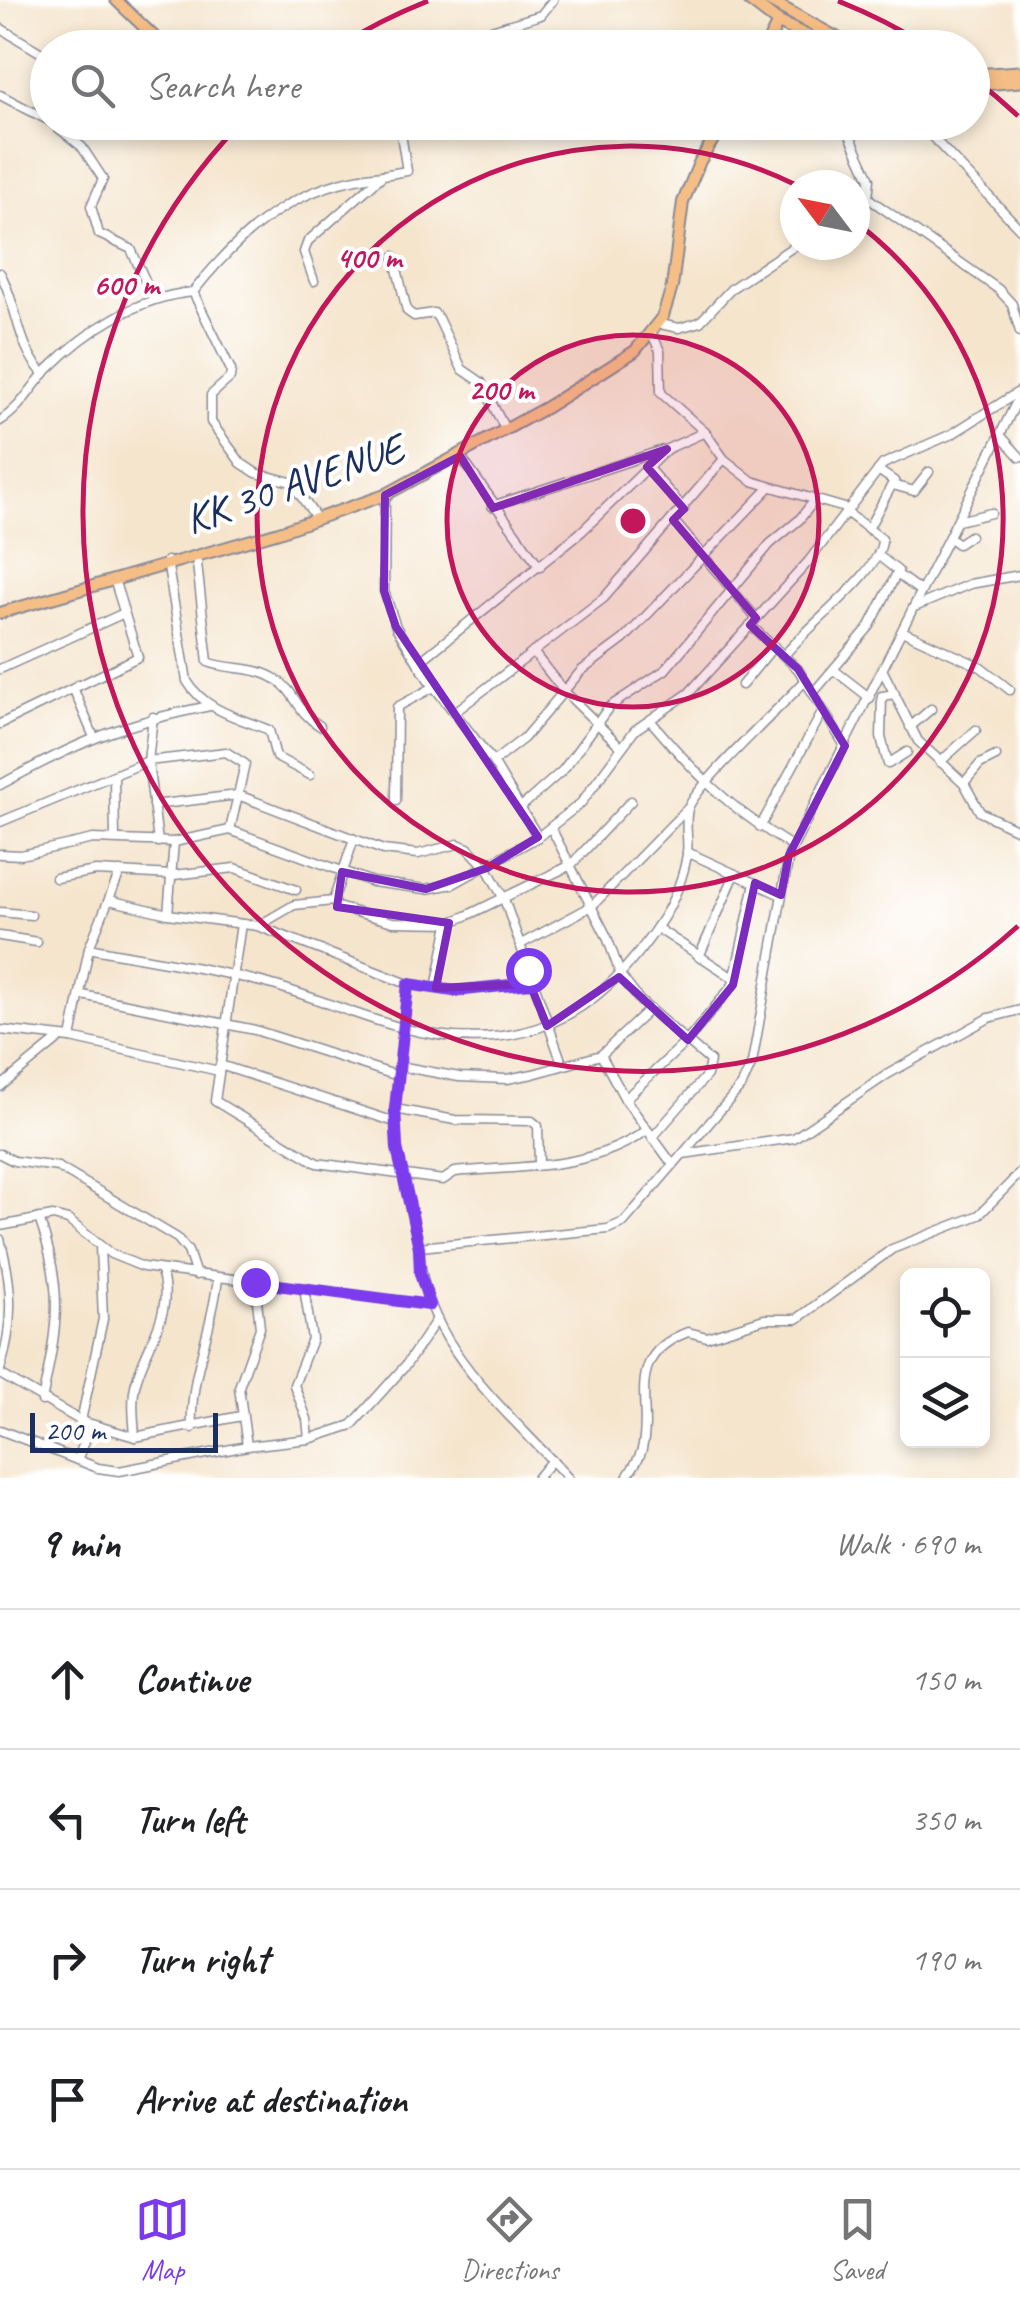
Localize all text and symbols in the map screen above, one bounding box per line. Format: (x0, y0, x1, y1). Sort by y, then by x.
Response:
search box (30, 30, 990, 140)
icon: search (65, 58, 120, 113)
text: Search here (145, 62, 300, 109)
north arrow (780, 170, 870, 260)
text: 400 m (337, 239, 404, 277)
text: 600 m (93, 266, 162, 304)
text: 200 m (469, 371, 536, 409)
street label: KK 30 AVENUE (178, 420, 415, 546)
centre of rings (615, 503, 651, 539)
route start (506, 948, 552, 994)
route end (233, 1260, 279, 1306)
map controls (900, 1268, 990, 1448)
button: locate (900, 1268, 990, 1358)
button: layers (900, 1358, 990, 1448)
scale bar (30, 1408, 218, 1452)
text: 200 m (45, 1413, 105, 1448)
text: 9 min (40, 1517, 120, 1570)
text: Walk · 690 m (836, 1523, 980, 1564)
icon: ahead (40, 1652, 95, 1707)
text: Continue (135, 1656, 249, 1703)
text: 150 m (911, 1659, 980, 1700)
icon: left (40, 1792, 95, 1847)
text: Turn left (135, 1796, 245, 1843)
text: 350 m (911, 1799, 980, 1840)
icon: right (40, 1932, 95, 1987)
text: Turn right (135, 1936, 269, 1983)
text: 190 m (911, 1939, 980, 1980)
icon: arrive (40, 2072, 95, 2127)
text: Arrive at destination (135, 2076, 407, 2123)
tab: Map (135, 2192, 190, 2287)
tab: Directions (461, 2192, 559, 2287)
tab: Saved (830, 2192, 885, 2287)

